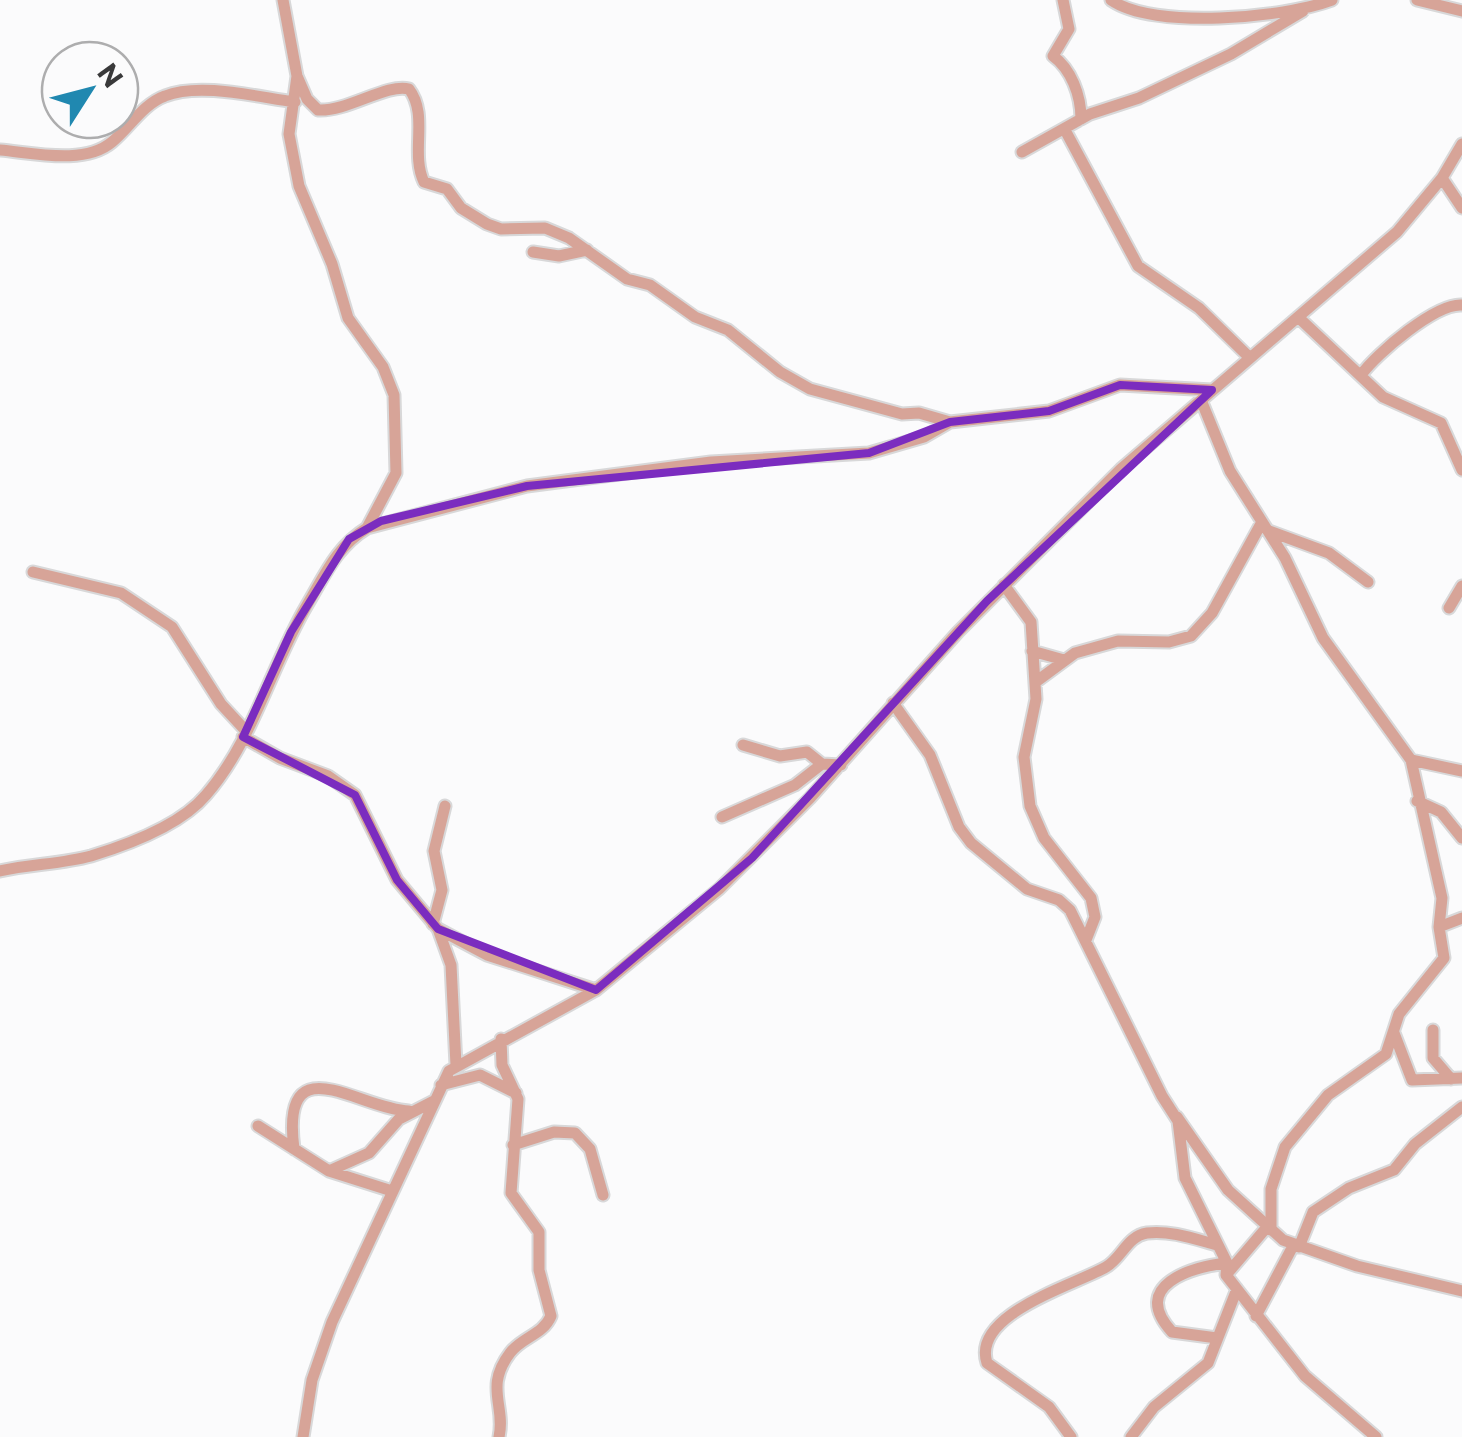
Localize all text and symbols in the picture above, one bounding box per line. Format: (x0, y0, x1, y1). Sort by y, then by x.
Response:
north arrow (40, 40, 140, 140)
text: N (91, 56, 131, 93)

